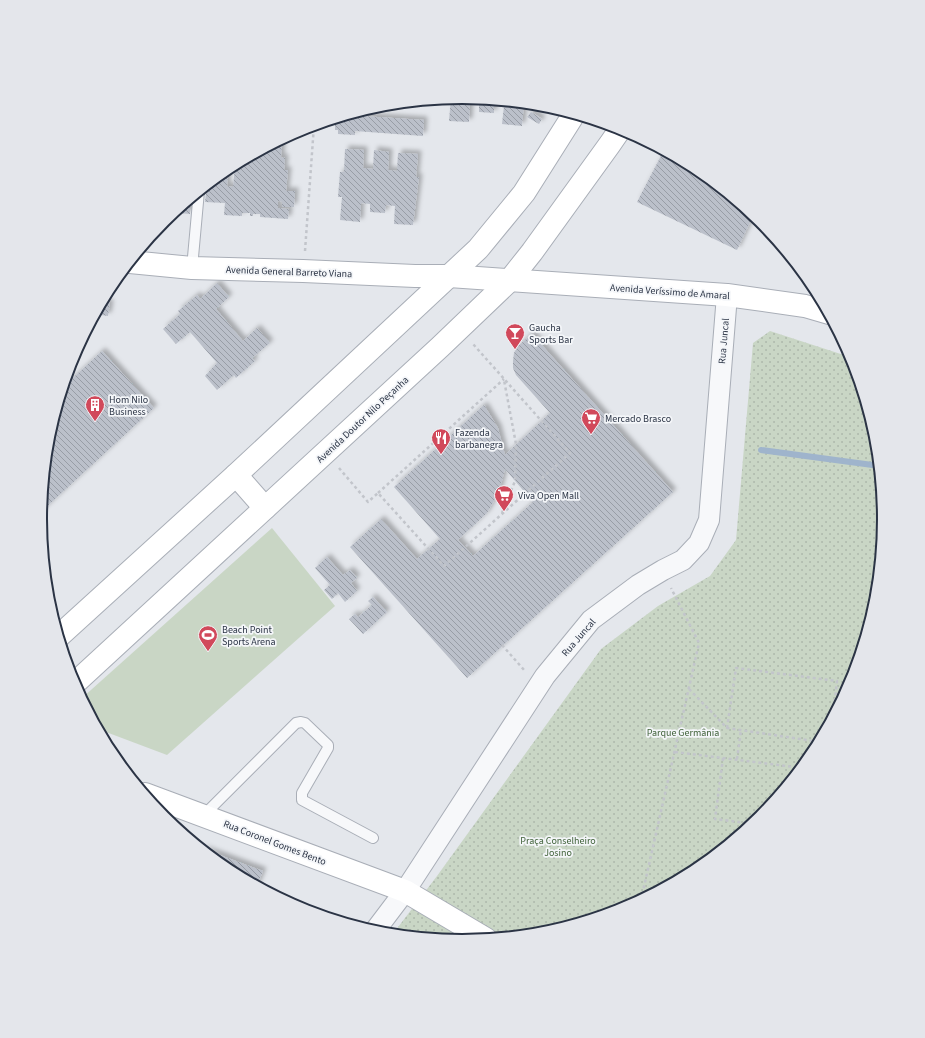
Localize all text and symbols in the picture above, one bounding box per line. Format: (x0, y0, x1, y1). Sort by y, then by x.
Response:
street label: Avenida General Barreto Viana (226, 263, 352, 281)
street label: Avenida Veríssimo de Amaral (610, 281, 731, 303)
street label: Rua Juncal (715, 317, 733, 365)
place label: Gaucha Sports Bar (529, 321, 573, 347)
bar icon: Gaucha Sports Bar (504, 322, 526, 350)
street label: Avenida Doutor Nilo Peçanha (314, 373, 412, 466)
place label: Hom Nilo Business (109, 393, 148, 419)
building icon: Hom Nilo Business (84, 394, 106, 422)
supermarket icon: Mercado Brasco (580, 407, 602, 435)
place label: Mercado Brasco (605, 412, 671, 426)
place label: Fazenda barbanegra (455, 426, 503, 452)
restaurant icon: Fazenda barbanegra (430, 427, 452, 455)
supermarket icon: Viva Open Mall (493, 484, 515, 512)
place label: Viva Open Mall (518, 489, 580, 503)
street label: Rua Juncal (558, 615, 599, 660)
place label: Beach Point Sports Arena (222, 623, 276, 649)
sports icon: Beach Point Sports Arena (197, 624, 219, 652)
park label: Parque Germânia (647, 726, 719, 740)
street label: Rua Coronel Gomes Bento (221, 817, 328, 869)
park label: Praça Conselheiro Josino (520, 834, 596, 860)

